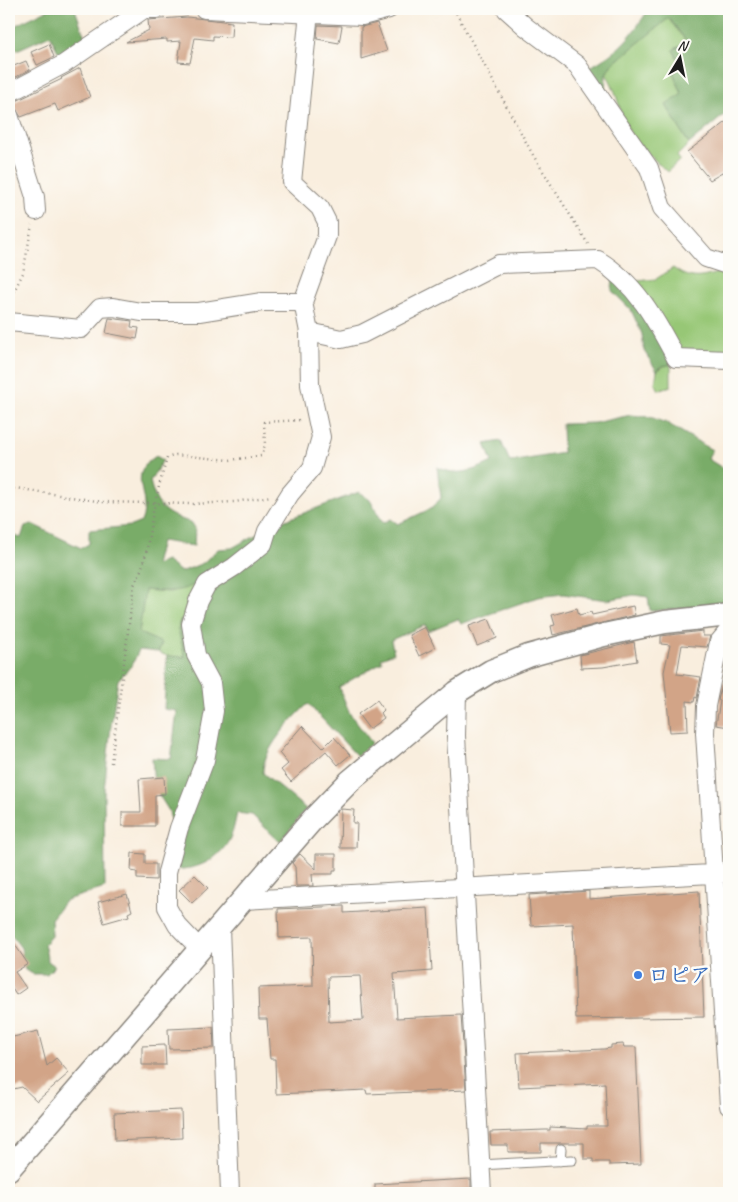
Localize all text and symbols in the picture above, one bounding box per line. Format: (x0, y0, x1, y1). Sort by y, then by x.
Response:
north arrow (656, 32, 706, 82)
text: N (676, 37, 690, 55)
place label: ロピア (648, 962, 711, 988)
marker: ロピア (632, 969, 644, 981)

